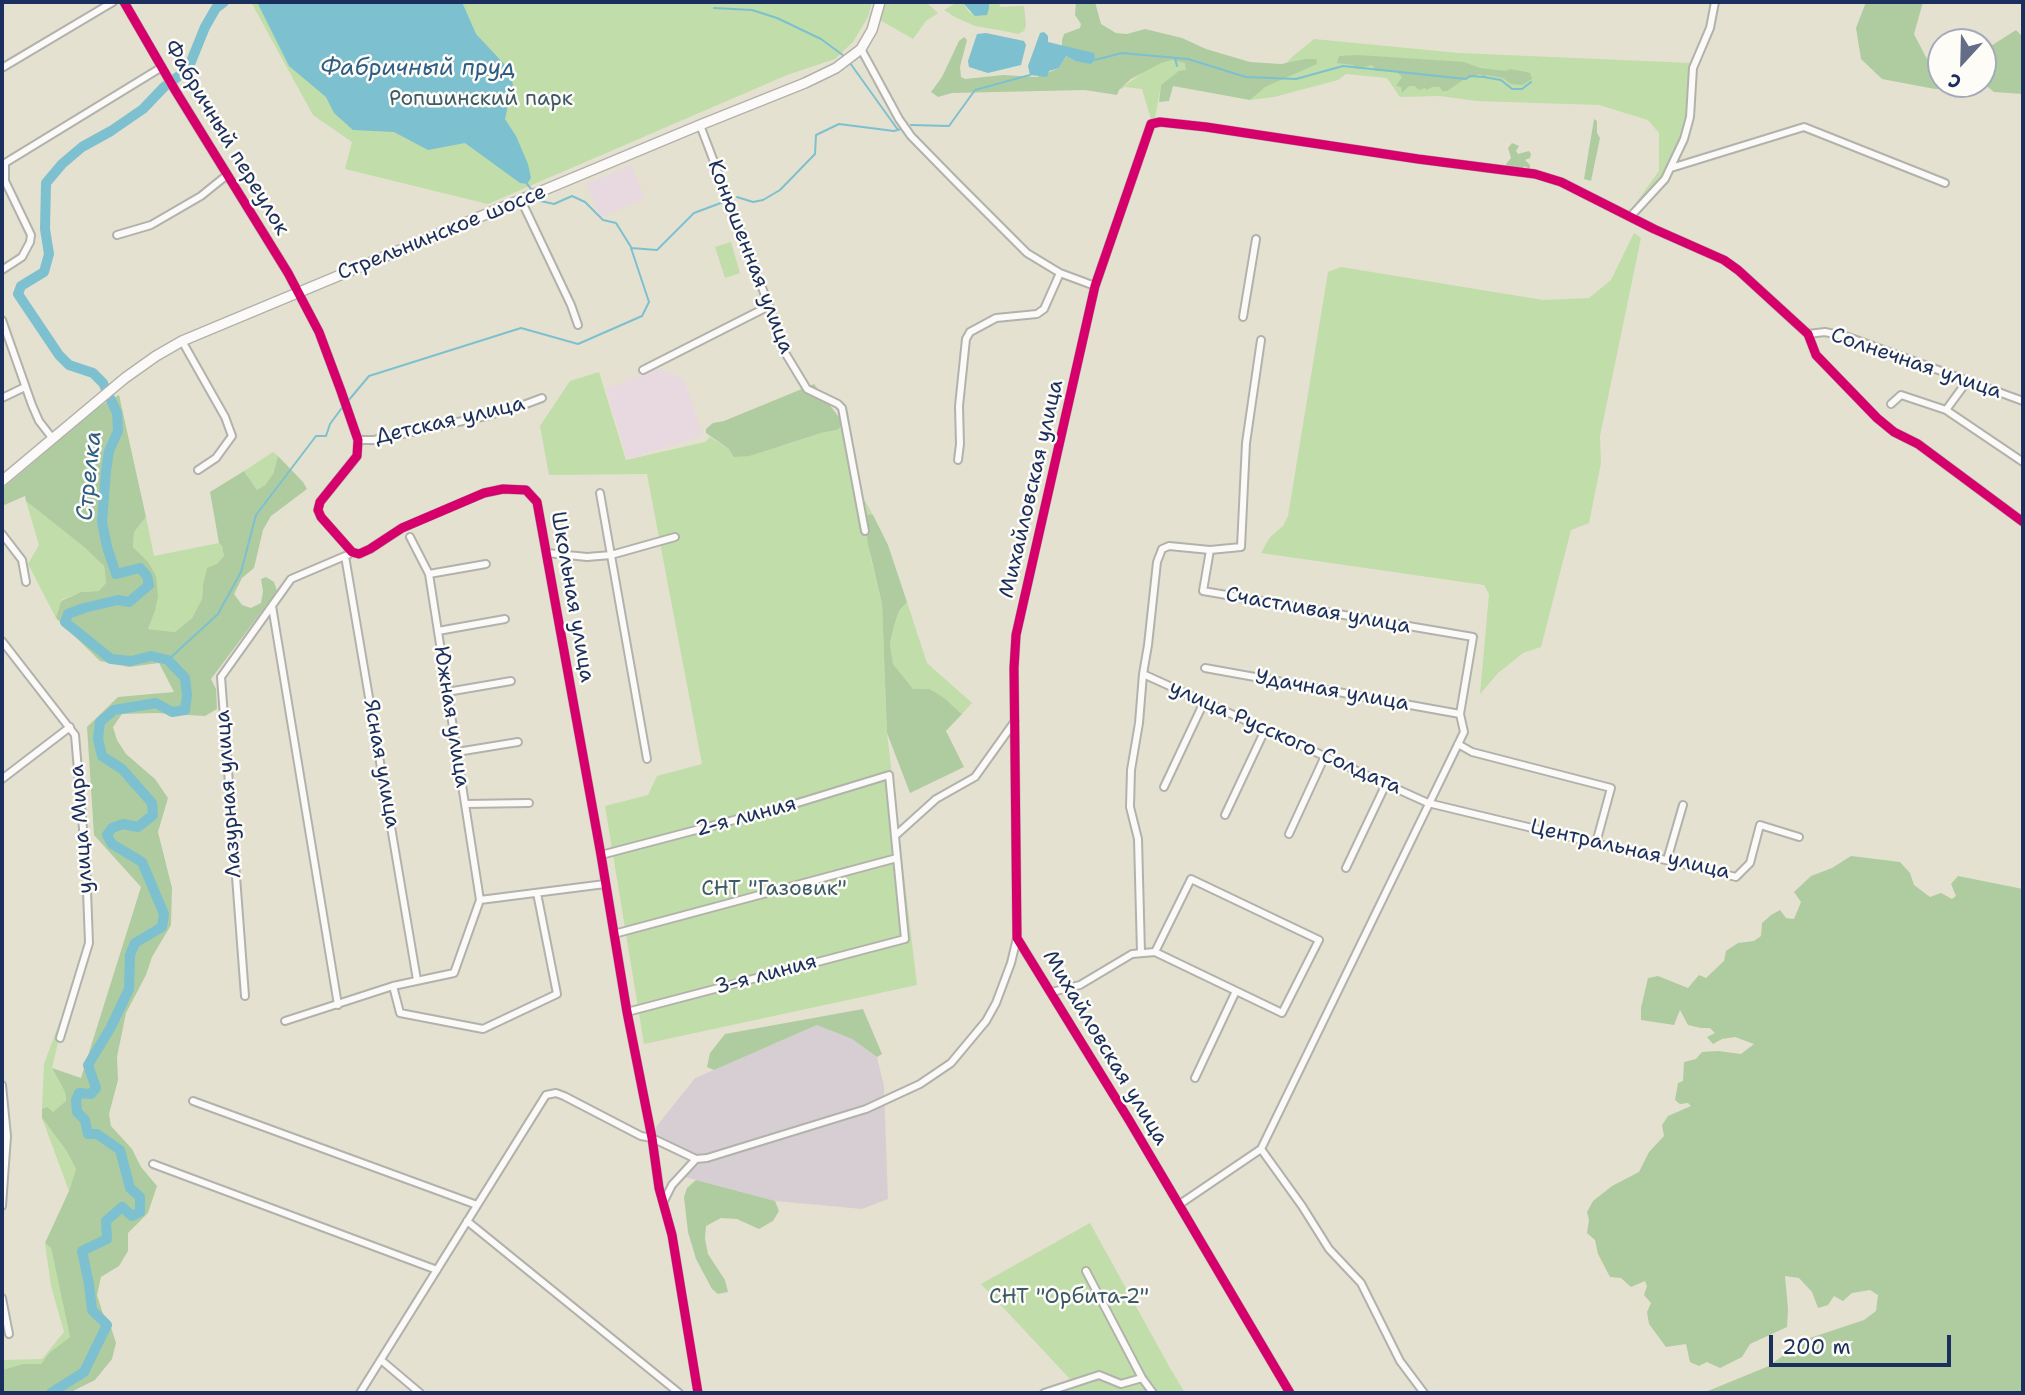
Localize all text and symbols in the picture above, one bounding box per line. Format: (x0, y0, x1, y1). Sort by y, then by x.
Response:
north arrow (1927, 28, 1997, 98)
street label: Фабричный переулок (158, 36, 294, 240)
water label: Фабричный пруд (320, 55, 516, 83)
text: С (1945, 67, 1965, 95)
park label: Ропшинский парк (389, 87, 573, 113)
street label: Конюшенная улица (701, 157, 799, 357)
street label: Стрельнинское шоссе (334, 180, 550, 286)
street label: Солнечная улица (1827, 323, 2005, 405)
street label: Михайловская улица (995, 377, 1069, 601)
street label: Детская улица (373, 392, 527, 450)
water label: Стрелка (72, 430, 108, 522)
street label: Школьная улица (545, 510, 599, 684)
street label: Счастливая улица (1224, 582, 1412, 640)
street label: Южная улица (427, 644, 475, 790)
street label: Удачная улица (1253, 665, 1411, 717)
street label: улица Русского Солдата (1165, 675, 1405, 801)
street label: Ясная улица (357, 698, 405, 830)
street label: Лазурная улица (211, 709, 247, 879)
street label: улица Мира (65, 764, 99, 894)
street label: 2-я линия (693, 791, 799, 843)
street label: Центральная улица (1528, 815, 1732, 885)
park label: СНТ "Газовик" (701, 877, 847, 903)
street label: Михайловская улица (1037, 946, 1173, 1150)
street label: 3-я линия (712, 949, 820, 1001)
park label: СНТ "Орбита-2" (989, 1285, 1149, 1311)
scale bar (1773, 1322, 1955, 1366)
text: 200 m (1782, 1333, 1851, 1361)

